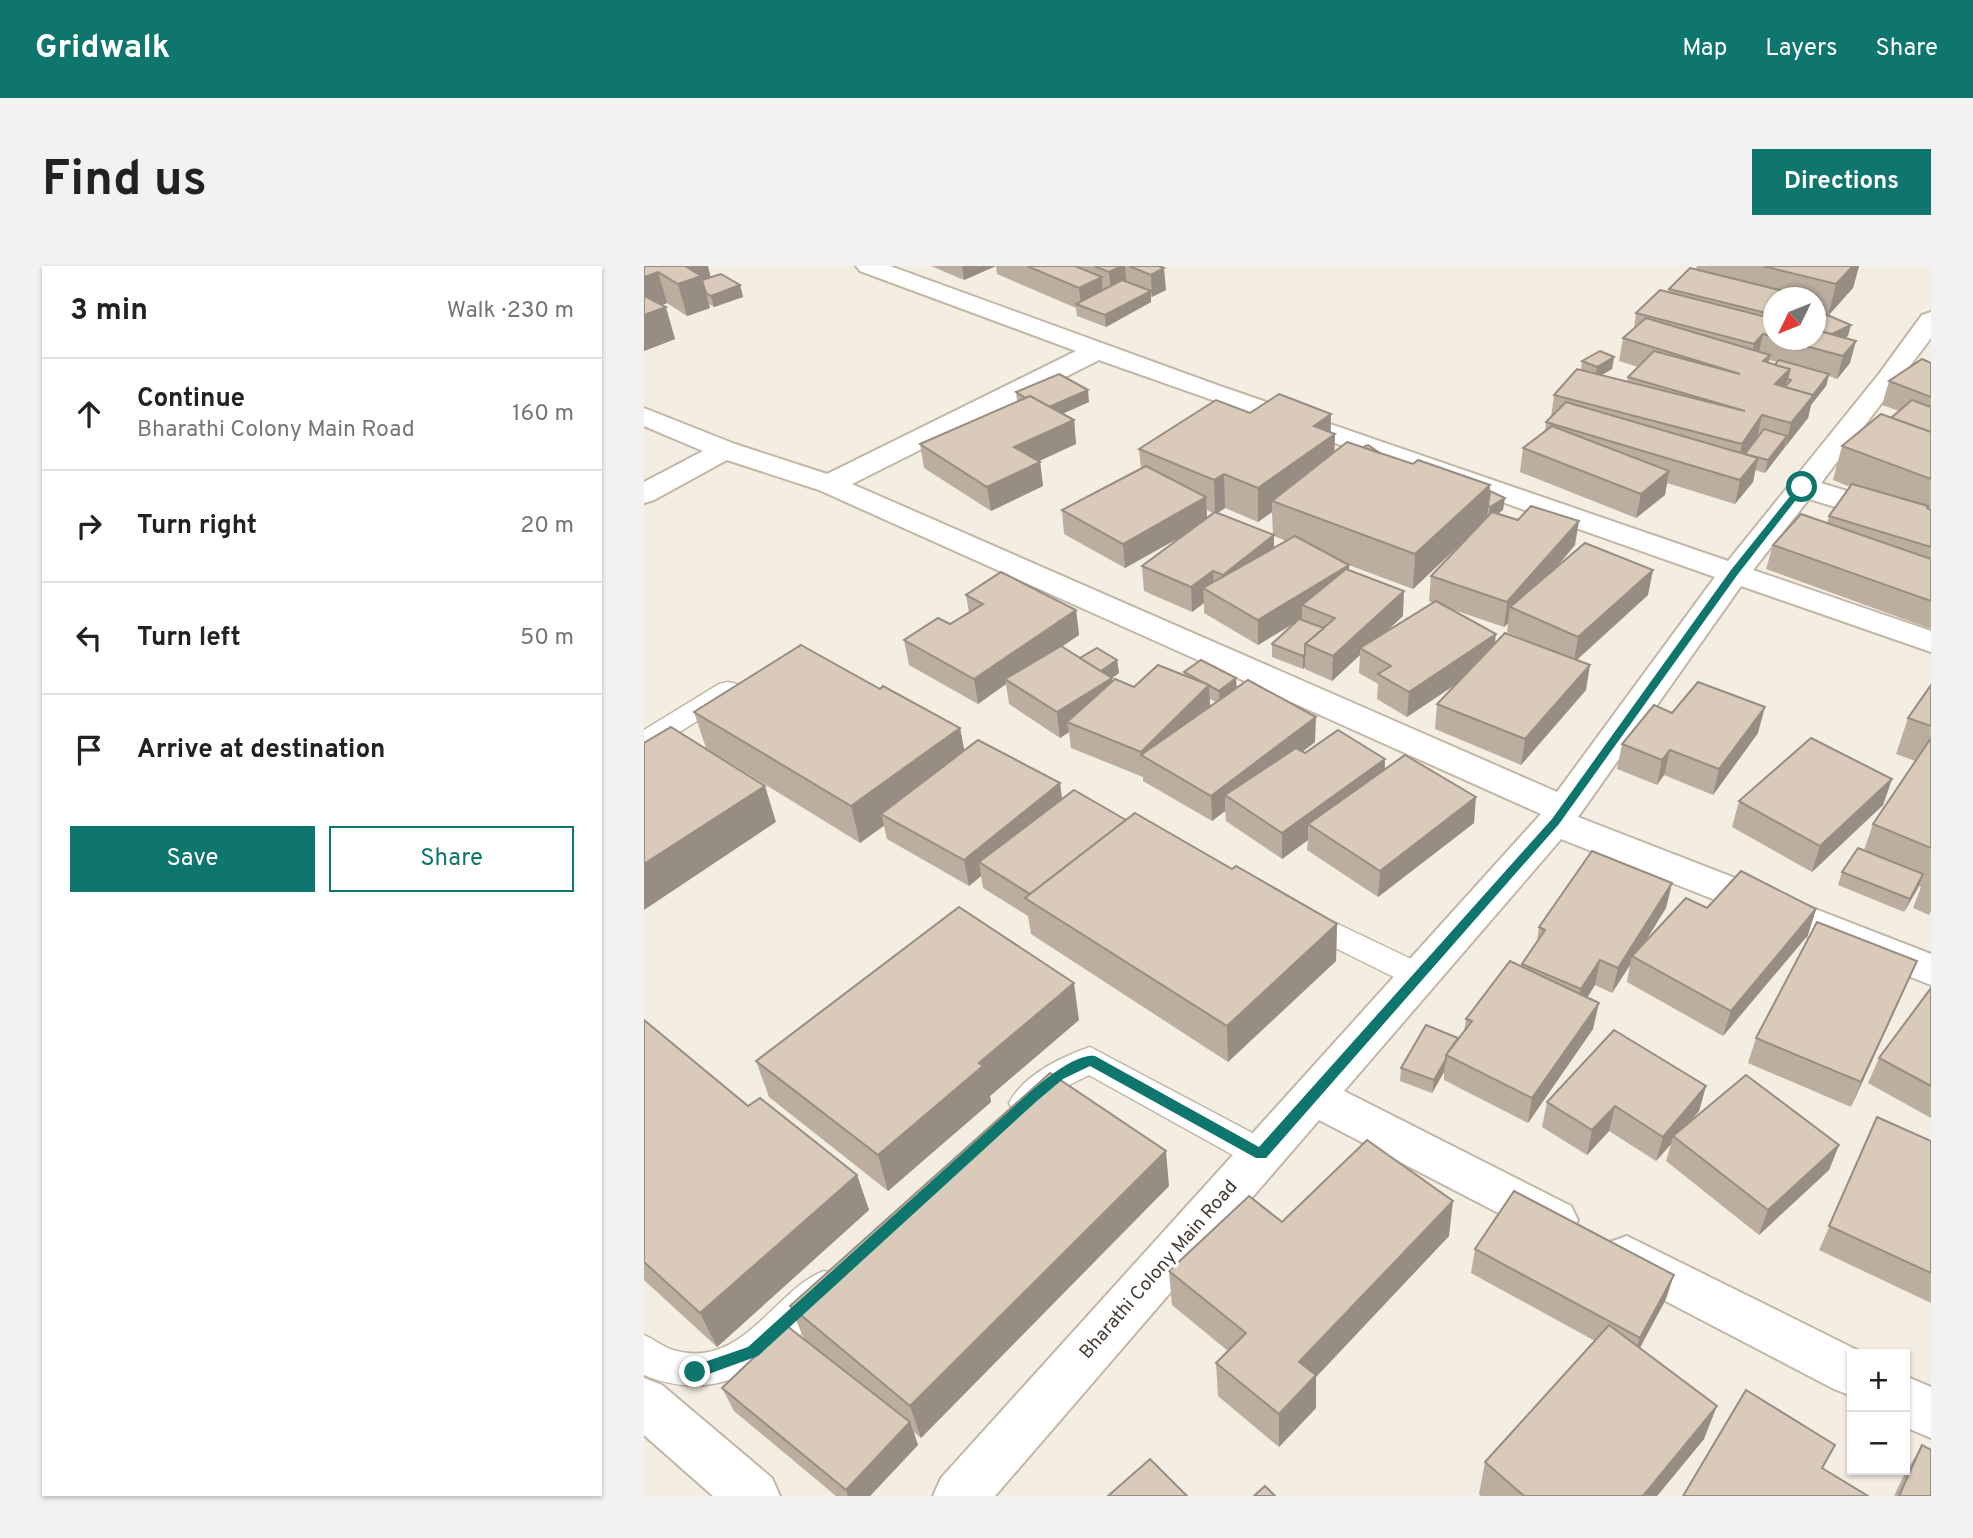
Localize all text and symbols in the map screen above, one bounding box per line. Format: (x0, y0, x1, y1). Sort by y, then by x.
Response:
text: Gridwalk (35, 28, 170, 70)
text: Map (1682, 34, 1727, 64)
text: Layers (1765, 34, 1837, 64)
text: Share (1875, 34, 1938, 64)
button: Directions (1752, 149, 1931, 215)
text: Find us (42, 151, 207, 213)
north arrow (1763, 287, 1826, 350)
text: 3 min (70, 293, 148, 330)
text: Walk · 230 m (447, 297, 574, 326)
text: Continue (137, 383, 245, 416)
icon: ahead (70, 395, 108, 433)
text: 160 m (512, 400, 574, 429)
text: Bharathi Colony Main Road (137, 416, 415, 445)
route start (1786, 471, 1817, 502)
icon: right (70, 507, 108, 545)
text: Turn right (137, 510, 257, 543)
text: 20 m (520, 512, 574, 541)
icon: left (70, 619, 108, 657)
text: Turn left (137, 622, 241, 655)
text: 50 m (520, 624, 574, 653)
icon: arrive (70, 731, 108, 769)
text: Arrive at destination (137, 734, 385, 767)
button: Save (70, 826, 315, 892)
button: Share (329, 826, 574, 892)
street label: Bharathi Colony Main Road (1075, 1176, 1243, 1364)
map controls (1847, 1349, 1910, 1475)
button: + (1847, 1349, 1910, 1412)
route end (679, 1356, 710, 1387)
button: − (1847, 1412, 1910, 1475)

